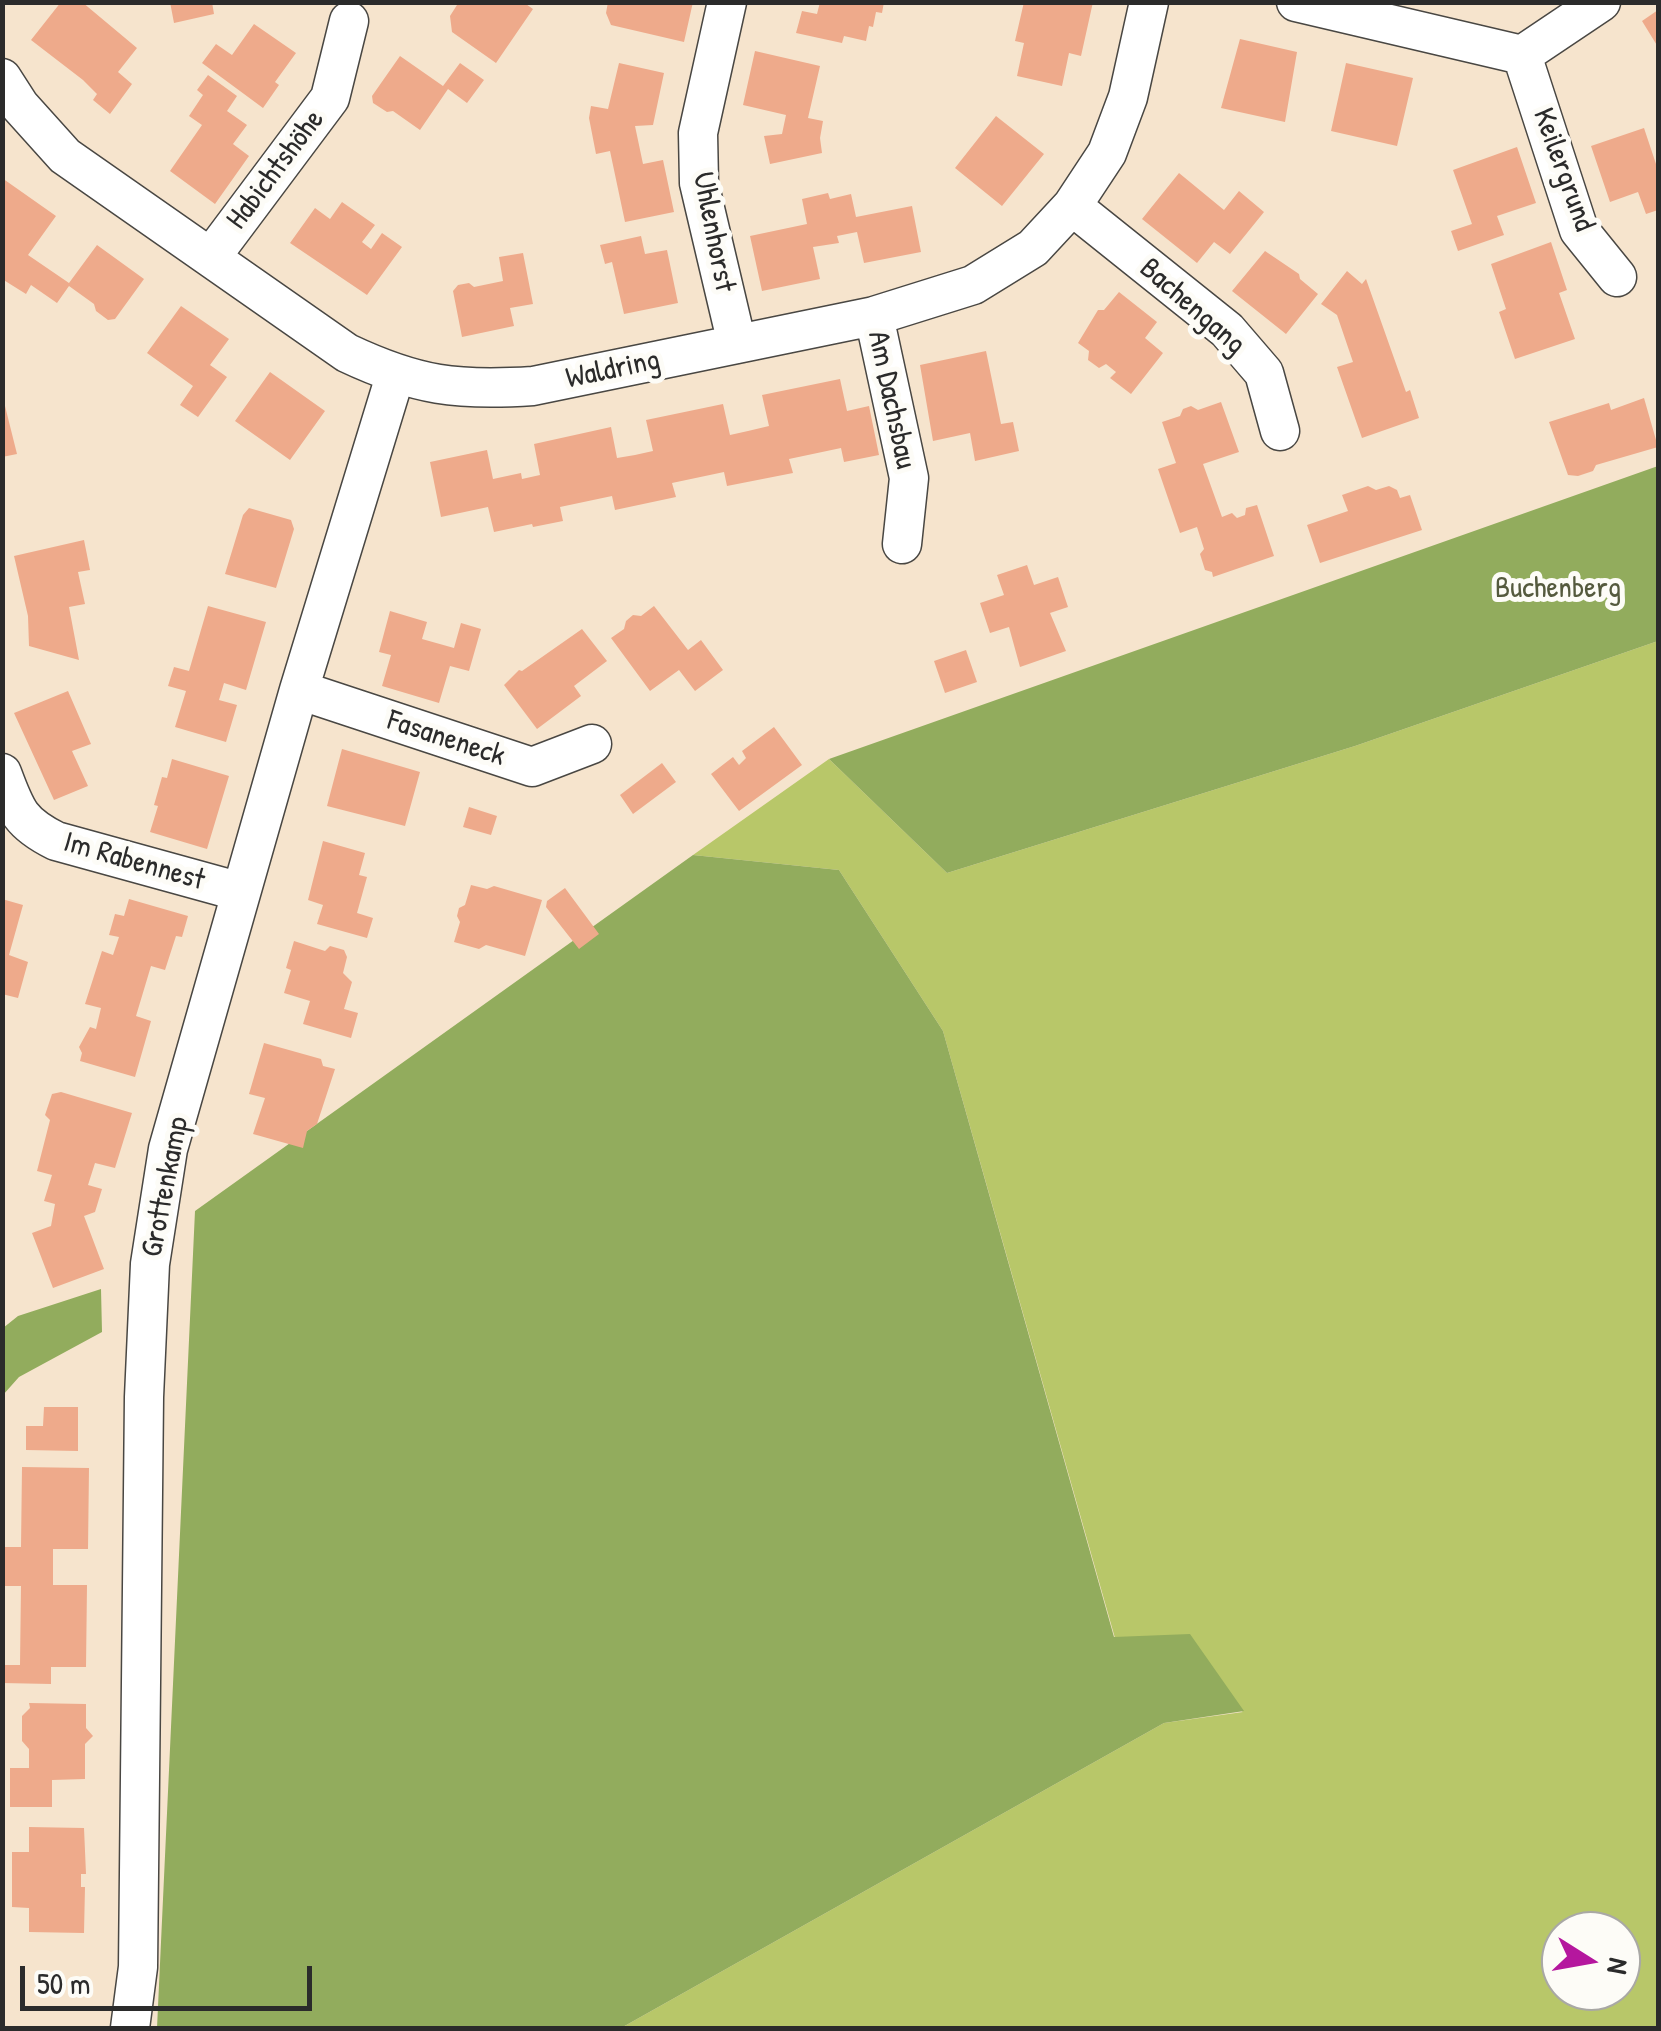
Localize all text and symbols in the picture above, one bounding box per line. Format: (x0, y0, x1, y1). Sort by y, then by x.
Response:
street label: Habichtshöhe (219, 103, 333, 237)
street label: Keilergrund (1524, 104, 1602, 236)
street label: Uhlenhorst (684, 169, 742, 295)
street label: Bachengang (1132, 251, 1252, 363)
street label: Am Dachsbau (859, 328, 923, 472)
street label: Waldring (563, 343, 663, 397)
park label: Buchenberg (1495, 571, 1621, 607)
street label: Fasaneneck (383, 703, 509, 775)
street label: Im Rabennest (59, 825, 209, 899)
street label: Grottenkamp (135, 1114, 197, 1260)
north arrow (1541, 1911, 1641, 2011)
scale bar (25, 1946, 318, 2008)
text: N (1598, 1955, 1639, 1977)
text: 50 m (37, 1963, 90, 2003)

